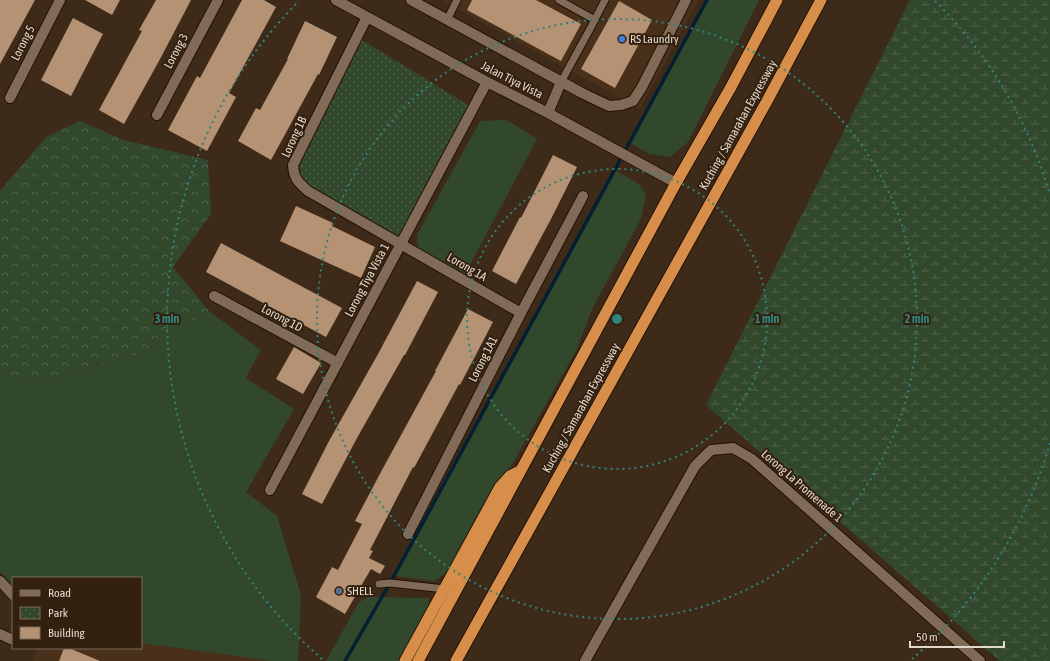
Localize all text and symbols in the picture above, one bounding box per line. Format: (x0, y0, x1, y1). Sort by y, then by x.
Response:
street label: Lorong 5 (8, 23, 38, 63)
street label: Lorong 3 (161, 31, 191, 71)
place label: RS Laundry (630, 32, 679, 46)
marker: RS Laundry (617, 34, 627, 44)
street label: Jalan Tiya Vista (479, 58, 545, 102)
street label: Kuching / Samarahan Expressway (696, 58, 780, 192)
street label: Lorong 1B (278, 114, 310, 160)
street label: Lorong Tiya Vista 1 (342, 241, 392, 319)
street label: Lorong 1A (445, 250, 489, 284)
street label: Lorong 1D (259, 301, 305, 335)
text: 3 min (155, 312, 179, 326)
centre of rings (610, 312, 624, 326)
text: 1 min (755, 312, 779, 326)
text: 2 min (905, 312, 929, 326)
street label: Lorong 1A1 (466, 334, 501, 384)
street label: Kuching / Samarahan Expressway (539, 341, 623, 475)
street label: Lorong La Promenade 1 (759, 447, 846, 525)
legend (12, 577, 142, 649)
place label: SHELL (347, 584, 374, 598)
text: Road (48, 586, 71, 600)
marker: SHELL (334, 586, 344, 596)
text: Park (48, 606, 69, 620)
scale bar (910, 623, 1004, 649)
text: Building (48, 626, 86, 640)
text: 50 m (916, 630, 938, 644)

